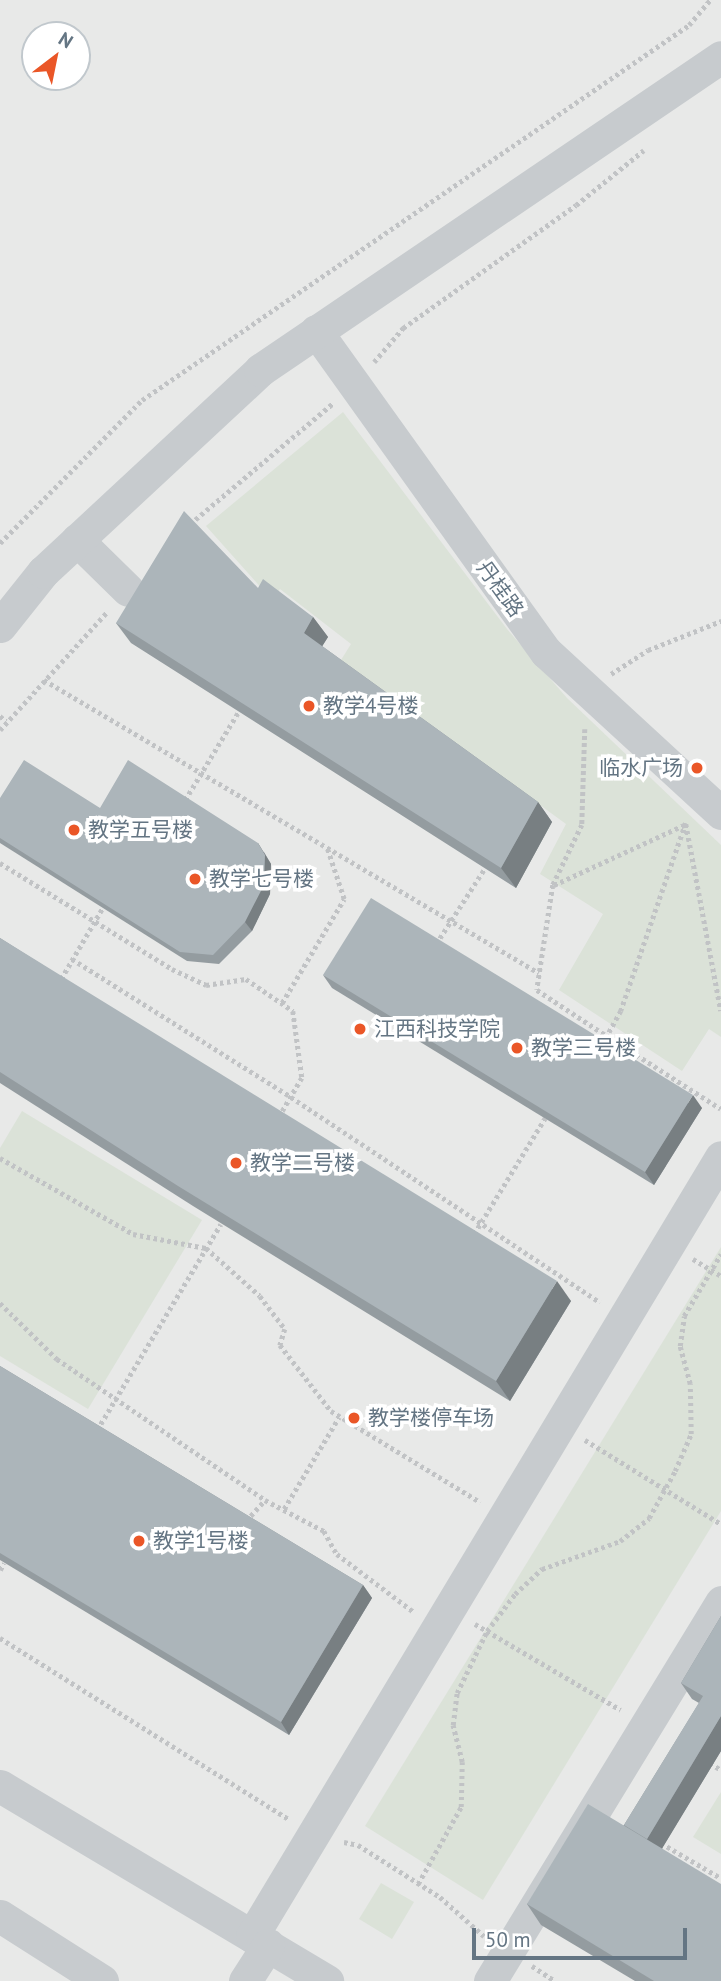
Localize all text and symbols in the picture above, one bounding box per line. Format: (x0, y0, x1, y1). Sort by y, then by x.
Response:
north arrow (21, 21, 91, 91)
text: N (54, 26, 78, 53)
street label: 丹桂路 (471, 556, 529, 622)
place label: 教学4号楼 (323, 693, 418, 719)
marker: 教学4号楼 (301, 698, 317, 714)
place label: 临水广场 (599, 755, 683, 781)
marker: 临水广场 (689, 760, 705, 776)
place label: 教学五号楼 (88, 817, 193, 843)
marker: 教学五号楼 (66, 822, 82, 838)
place label: 教学七号楼 (209, 866, 314, 892)
marker: 教学七号楼 (187, 871, 203, 887)
place label: 江西科技学院 (374, 1016, 500, 1042)
marker: 江西科技学院 (352, 1021, 368, 1037)
place label: 教学三号楼 (531, 1035, 636, 1061)
marker: 教学三号楼 (509, 1040, 525, 1056)
place label: 教学二号楼 (250, 1150, 355, 1176)
marker: 教学二号楼 (228, 1155, 244, 1171)
place label: 教学楼停车场 (368, 1405, 494, 1431)
marker: 教学楼停车场 (346, 1410, 362, 1426)
place label: 教学1号楼 (153, 1528, 248, 1554)
marker: 教学1号楼 (131, 1533, 147, 1549)
scale bar (476, 1914, 691, 1958)
text: 50 m (485, 1926, 531, 1953)

